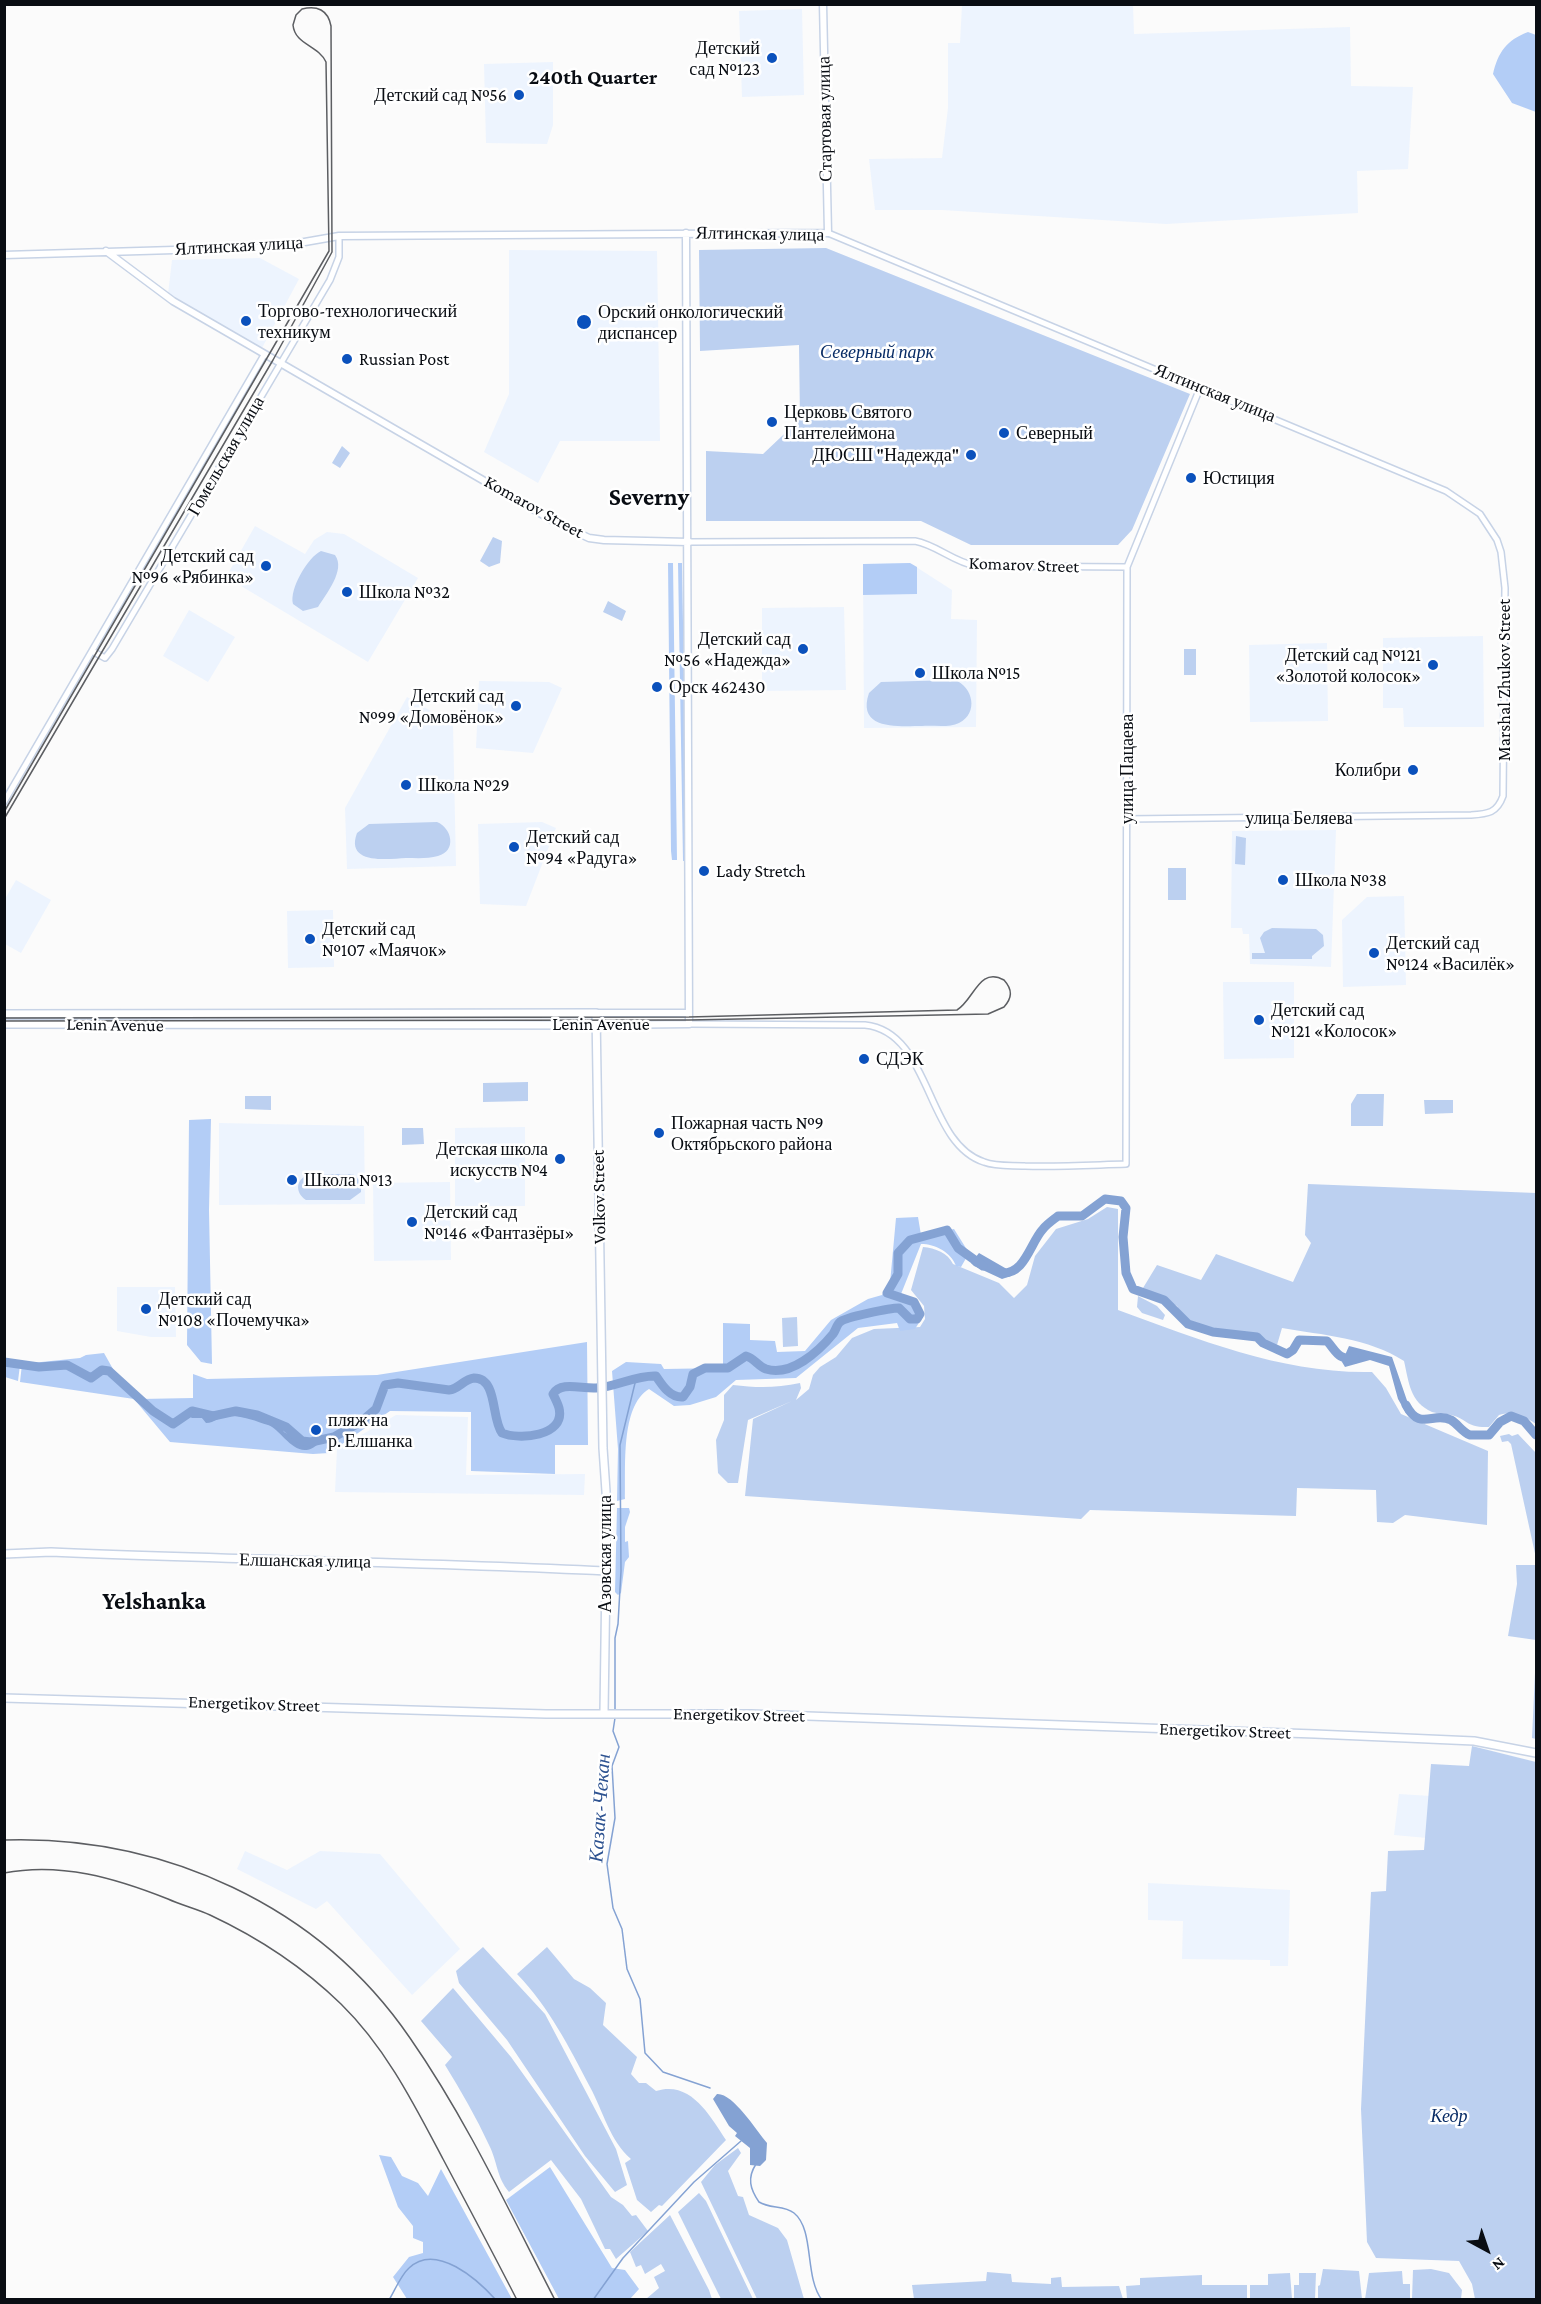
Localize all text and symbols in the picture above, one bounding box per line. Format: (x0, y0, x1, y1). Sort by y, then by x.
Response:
place label: Детский сад №123 (689, 37, 760, 80)
marker: Детский сад №123 (765, 51, 779, 65)
street label: Стартовая улица (813, 56, 837, 182)
district label: 240th Quarter (528, 65, 658, 91)
place label: Детский сад №56 (374, 84, 507, 106)
marker: Детский сад №56 (512, 88, 526, 102)
street label: Ялтинская улица (695, 222, 825, 246)
street label: Ялтинская улица (174, 232, 304, 260)
place label: Торгово-технологический техникум (258, 300, 457, 342)
place label: Орский онкологический диспансер (598, 301, 783, 344)
marker: Орский онкологический диспансер (575, 313, 593, 331)
marker: Торгово-технологический техникум (239, 314, 253, 328)
park label: Северный парк (820, 341, 934, 363)
place label: Russian Post (359, 348, 449, 370)
marker: Russian Post (340, 352, 354, 366)
street label: Ялтинская улица (1151, 359, 1279, 427)
street label: Гомельская улица (183, 392, 269, 520)
place label: Церковь Святого Пантелеймона (784, 401, 912, 444)
marker: Церковь Святого Пантелеймона (765, 415, 779, 429)
place label: Северный (1016, 422, 1093, 444)
marker: Северный (997, 426, 1011, 440)
place label: ДЮСШ "Надежда" (812, 444, 959, 466)
marker: ДЮСШ "Надежда" (964, 448, 978, 462)
place label: Юстиция (1203, 467, 1275, 489)
street label: Komarov Street (480, 471, 588, 543)
marker: Юстиция (1184, 471, 1198, 485)
district label: Severny (609, 484, 689, 512)
place label: Детский сад №96 «Рябинка» (131, 545, 254, 588)
street label: Komarov Street (968, 552, 1080, 578)
marker: Детский сад №96 «Рябинка» (259, 559, 273, 573)
place label: Школа №32 (359, 581, 450, 603)
marker: Школа №32 (340, 585, 354, 599)
street label: Marshal Zhukov Street (1493, 599, 1515, 761)
place label: Детский сад №56 «Надежда» (664, 628, 791, 670)
marker: Детский сад №56 «Надежда» (796, 642, 810, 656)
place label: Детский сад №121 «Золотой колосок» (1275, 644, 1421, 686)
marker: Детский сад №121 «Золотой колосок» (1426, 658, 1440, 672)
place label: Школа №15 (932, 662, 1020, 684)
marker: Школа №15 (913, 666, 927, 680)
place label: Орск 462430 (669, 676, 765, 698)
marker: Орск 462430 (650, 680, 664, 694)
place label: Детский сад №99 «Домовёнок» (359, 685, 504, 728)
marker: Детский сад №99 «Домовёнок» (509, 699, 523, 713)
street label: улица Пацаева (1116, 714, 1138, 824)
place label: Колибри (1335, 759, 1401, 781)
marker: Колибри (1406, 763, 1420, 777)
place label: Школа №29 (418, 774, 510, 796)
marker: Школа №29 (399, 778, 413, 792)
street label: улица Беляева (1245, 807, 1353, 829)
place label: Детский сад №94 «Радуга» (526, 826, 638, 868)
marker: Детский сад №94 «Радуга» (507, 840, 521, 854)
place label: Lady Stretch (716, 860, 806, 882)
marker: Lady Stretch (697, 864, 711, 878)
place label: Школа №38 (1295, 869, 1387, 891)
marker: Школа №38 (1276, 873, 1290, 887)
place label: Детский сад №107 «Маячок» (322, 918, 447, 960)
marker: Детский сад №107 «Маячок» (303, 932, 317, 946)
place label: Детский сад №124 «Василёк» (1386, 932, 1515, 974)
marker: Детский сад №124 «Василёк» (1367, 946, 1381, 960)
place label: Детский сад №121 «Колосок» (1271, 999, 1397, 1042)
street label: Lenin Avenue (66, 1013, 164, 1037)
street label: Lenin Avenue (552, 1013, 650, 1035)
marker: Детский сад №121 «Колосок» (1252, 1013, 1266, 1027)
place label: СДЭК (876, 1048, 924, 1070)
marker: СДЭК (857, 1052, 871, 1066)
place label: Пожарная часть №9 Октябрьского района (671, 1112, 832, 1154)
marker: Пожарная часть №9 Октябрьского района (652, 1126, 666, 1140)
place label: Детская школа искусств №4 (436, 1138, 548, 1180)
street label: Volkov Street (587, 1150, 611, 1244)
marker: Детская школа искусств №4 (553, 1152, 567, 1166)
place label: Школа №13 (304, 1169, 392, 1191)
marker: Школа №13 (285, 1173, 299, 1187)
place label: Детский сад №146 «Фантазёры» (424, 1201, 574, 1244)
marker: Детский сад №146 «Фантазёры» (405, 1215, 419, 1229)
place label: Детский сад №108 «Почемучка» (158, 1288, 310, 1330)
marker: Детский сад №108 «Почемучка» (139, 1302, 153, 1316)
place label: пляж на р. Елшанка (328, 1409, 412, 1452)
marker: пляж на р. Елшанка (309, 1423, 323, 1437)
street label: Азовская улица (594, 1495, 616, 1613)
street label: Елшанская улица (239, 1549, 371, 1573)
district label: Yelshanka (102, 1588, 206, 1616)
street label: Energetikov Street (188, 1691, 320, 1717)
street label: Energetikov Street (673, 1703, 805, 1727)
street label: Energetikov Street (1159, 1718, 1291, 1744)
water label: Казак-Чекан (584, 1753, 616, 1863)
park label: Кедр (1430, 2105, 1468, 2127)
north arrow (1457, 2220, 1517, 2280)
text: N (1489, 2254, 1509, 2274)

